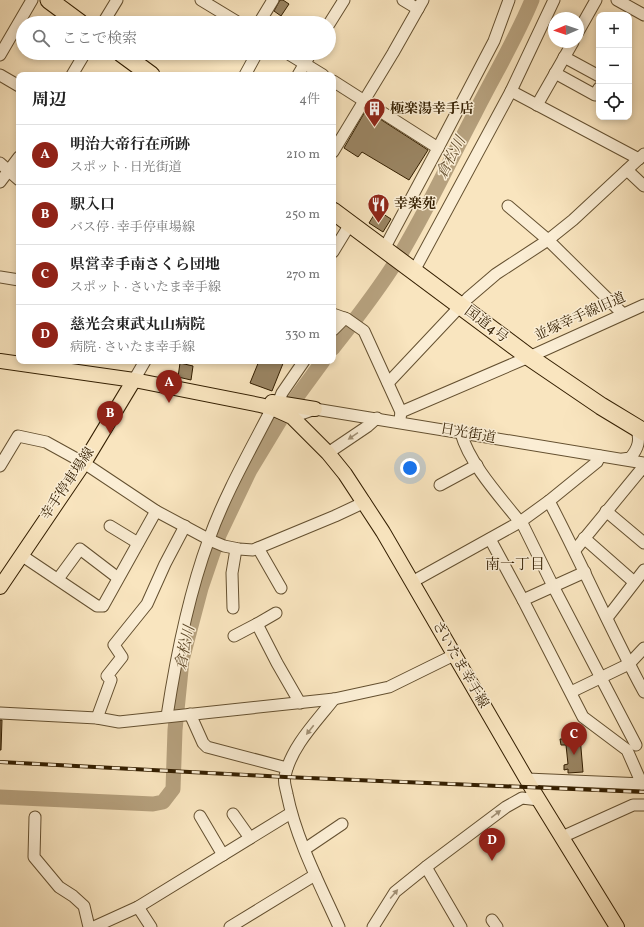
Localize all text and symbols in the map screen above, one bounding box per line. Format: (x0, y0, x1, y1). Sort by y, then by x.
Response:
north arrow (548, 12, 584, 48)
map controls (596, 12, 632, 120)
button: + (596, 12, 632, 48)
search box (16, 16, 336, 60)
icon: search (30, 27, 52, 49)
text: ここで検索 (62, 29, 137, 50)
button: − (596, 48, 632, 84)
button: locate (596, 84, 632, 120)
text: 周辺 (32, 89, 66, 112)
text: 4件 (299, 91, 320, 109)
building icon: 極楽湯幸手店 (362, 96, 388, 129)
place label: 極楽湯幸手店 (390, 100, 474, 119)
water label: 倉松川 (432, 131, 473, 183)
text: 明治大帝行在所跡 (70, 135, 190, 156)
text: A (40, 146, 50, 164)
text: 210 m (286, 146, 320, 164)
text: スポット · 日光街道 (70, 159, 182, 177)
restaurant icon: 幸楽苑 (366, 191, 392, 224)
text: 駅入口 (70, 195, 115, 216)
place label: 幸楽苑 (394, 195, 436, 214)
text: B (41, 206, 49, 224)
text: 250 m (285, 206, 320, 224)
text: バス停 · 幸手停車場線 (70, 219, 195, 237)
text: 県営幸手南さくら団地 (70, 255, 220, 276)
text: C (41, 266, 49, 284)
text: 270 m (286, 266, 320, 284)
text: スポット · さいたま幸手線 (70, 279, 221, 297)
street label: 並塚幸手線旧道 (531, 288, 629, 346)
street label: 国道4号 (460, 302, 512, 348)
text: 慈光会東武丸山病院 (70, 315, 205, 336)
text: D (40, 326, 50, 344)
text: 330 m (285, 326, 320, 344)
text: 病院 · さいたま幸手線 (70, 339, 195, 357)
pin: A (156, 370, 182, 403)
pin: B (97, 401, 123, 434)
street label: 日光街道 (439, 420, 497, 448)
one-way arrow (347, 433, 358, 440)
street label: 幸手停車場線 (37, 444, 99, 524)
your location (400, 458, 420, 478)
district label: 南一丁目 (485, 555, 545, 576)
street label: さいたま幸手線 (427, 618, 493, 712)
water label: 倉松川 (171, 622, 201, 672)
pin: C (561, 722, 587, 755)
one-way arrow (306, 725, 314, 736)
one-way arrow (491, 810, 502, 818)
pin: D (479, 828, 505, 861)
one-way arrow (390, 889, 399, 900)

